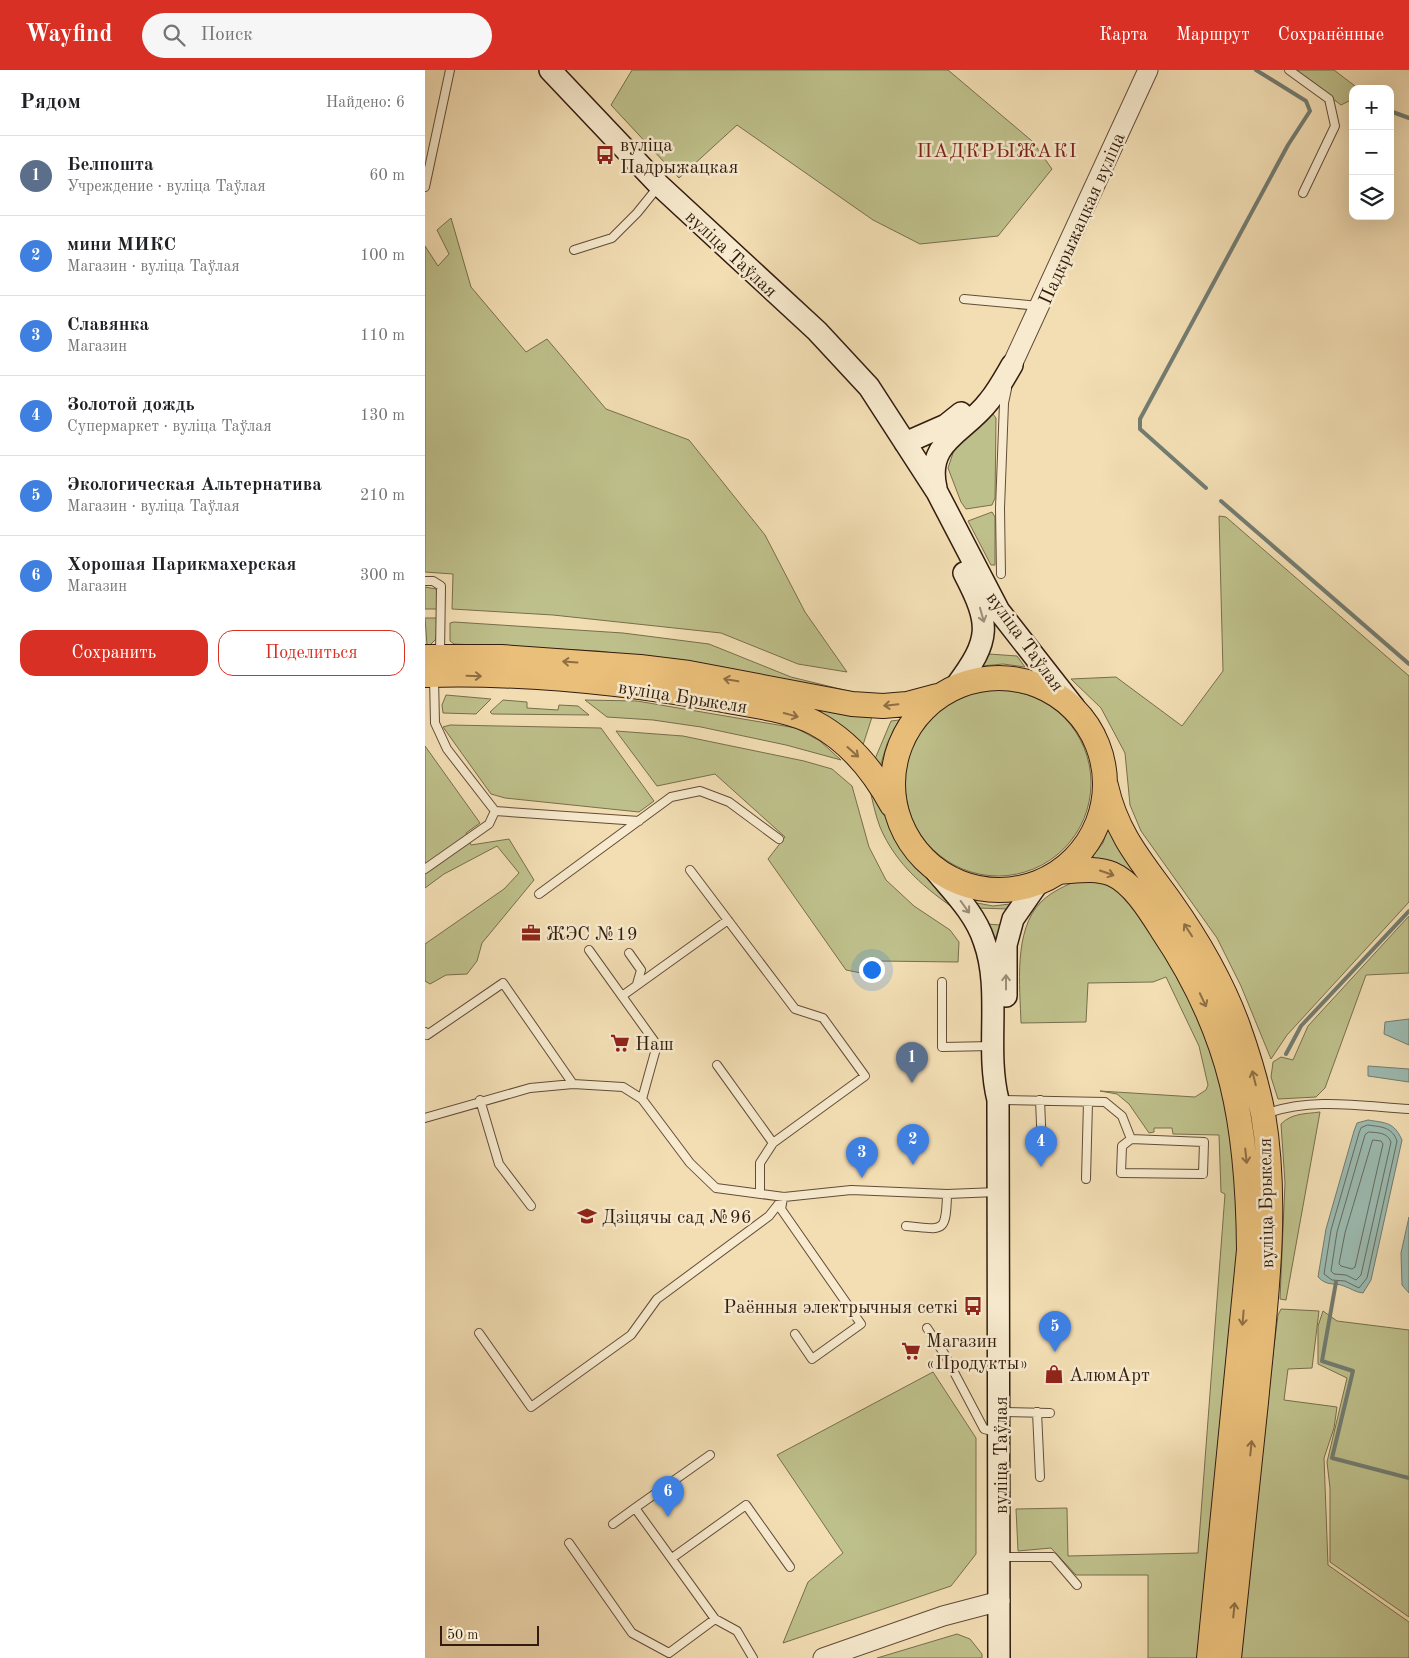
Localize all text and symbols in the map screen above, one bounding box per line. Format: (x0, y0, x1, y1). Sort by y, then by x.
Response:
search box (142, 13, 492, 58)
icon: search (160, 21, 188, 49)
text: Wayfind (25, 23, 112, 47)
text: Поиск (200, 26, 253, 45)
text: Карта (1099, 26, 1148, 44)
text: Маршрут (1176, 26, 1250, 44)
text: Сохранённые (1278, 26, 1384, 44)
map controls (1349, 85, 1394, 220)
button: + (1349, 85, 1394, 130)
text: Рядом (20, 92, 81, 113)
text: Найдено: 6 (326, 95, 405, 111)
street label: Падкрыжацкая вуліца (1037, 130, 1130, 308)
button: − (1349, 130, 1394, 175)
place label: вуліца Падрыжацкая (620, 137, 738, 178)
district label: ПАДКРЫЖАКІ (916, 142, 1078, 162)
bus stop icon: вуліца Падрыжацкая (594, 144, 616, 166)
text: Белпошта (67, 156, 154, 175)
text: 1 (31, 168, 41, 184)
text: 60 m (369, 168, 405, 184)
button: layers (1349, 175, 1394, 220)
text: Учреждение · вуліца Таўлая (67, 179, 266, 195)
street label: вуліца Таўлая (681, 208, 780, 302)
text: мини МИКС (67, 236, 176, 255)
text: 2 (31, 248, 41, 264)
text: 100 m (360, 248, 405, 264)
text: Магазин · вуліца Таўлая (67, 259, 240, 275)
text: Славянка (67, 316, 149, 335)
text: 3 (31, 328, 41, 344)
text: 110 m (360, 328, 405, 344)
text: Магазин (67, 339, 127, 355)
text: Золотой дождь (67, 396, 195, 415)
text: 4 (31, 408, 41, 424)
text: 130 m (360, 408, 405, 424)
text: Супермаркет · вуліца Таўлая (67, 419, 272, 435)
text: Экологическая Альтернатива (67, 476, 322, 495)
text: 5 (31, 488, 41, 504)
text: 210 m (360, 488, 405, 504)
text: Магазин · вуліца Таўлая (67, 499, 240, 515)
text: Хорошая Парикмахерская (67, 556, 296, 575)
text: 6 (31, 568, 41, 584)
text: 300 m (360, 568, 405, 584)
text: Магазин (67, 579, 127, 595)
street label: вуліца Таўлая (982, 589, 1066, 696)
one-way arrow (978, 607, 987, 623)
button: Сохранить (20, 630, 208, 676)
button: Поделиться (218, 630, 405, 676)
one-way arrow (562, 657, 578, 666)
one-way arrow (465, 671, 481, 681)
one-way arrow (724, 675, 740, 685)
street label: вуліца Брыкеля (617, 679, 749, 718)
one-way arrow (884, 701, 900, 710)
one-way arrow (782, 711, 798, 720)
one-way arrow (847, 747, 860, 758)
one-way arrow (1099, 869, 1114, 878)
one-way arrow (960, 900, 970, 914)
office icon: ЖЭС №19 (520, 922, 542, 944)
one-way arrow (1183, 923, 1193, 937)
place label: ЖЭС №19 (546, 926, 638, 945)
your location (859, 957, 885, 983)
one-way arrow (1001, 974, 1011, 990)
one-way arrow (1199, 992, 1209, 1007)
supermarket icon: Наш (609, 1032, 631, 1054)
place label: Наш (635, 1036, 674, 1055)
pin: 1 (896, 1042, 928, 1083)
one-way arrow (1249, 1070, 1258, 1086)
pin: 2 (897, 1124, 929, 1165)
pin: 4 (1025, 1126, 1057, 1167)
pin: 3 (846, 1137, 878, 1178)
street label: вуліца Брыкеля (1257, 1137, 1278, 1268)
one-way arrow (1241, 1148, 1251, 1164)
school or university icon: Дзіцячы сад №96 (576, 1205, 598, 1227)
place label: Дзіцячы сад №96 (602, 1209, 752, 1228)
bus stop icon: Раённыя электрычныя сеткі (962, 1295, 984, 1317)
place label: Раённыя электрычныя сеткі (723, 1299, 958, 1318)
one-way arrow (1239, 1310, 1248, 1326)
pin: 5 (1039, 1311, 1071, 1352)
place label: Магазин «Продукты» (926, 1333, 1028, 1374)
supermarket icon: Магазин «Продукты» (900, 1340, 922, 1362)
shop icon: АлюмАрт (1043, 1363, 1065, 1385)
place label: АлюмАрт (1069, 1367, 1150, 1386)
street label: вуліца Таўлая (993, 1396, 1012, 1514)
one-way arrow (1247, 1440, 1256, 1456)
pin: 6 (652, 1476, 684, 1517)
one-way arrow (1229, 1602, 1239, 1618)
scale bar (440, 1623, 539, 1646)
text: 50 m (447, 1628, 478, 1642)

